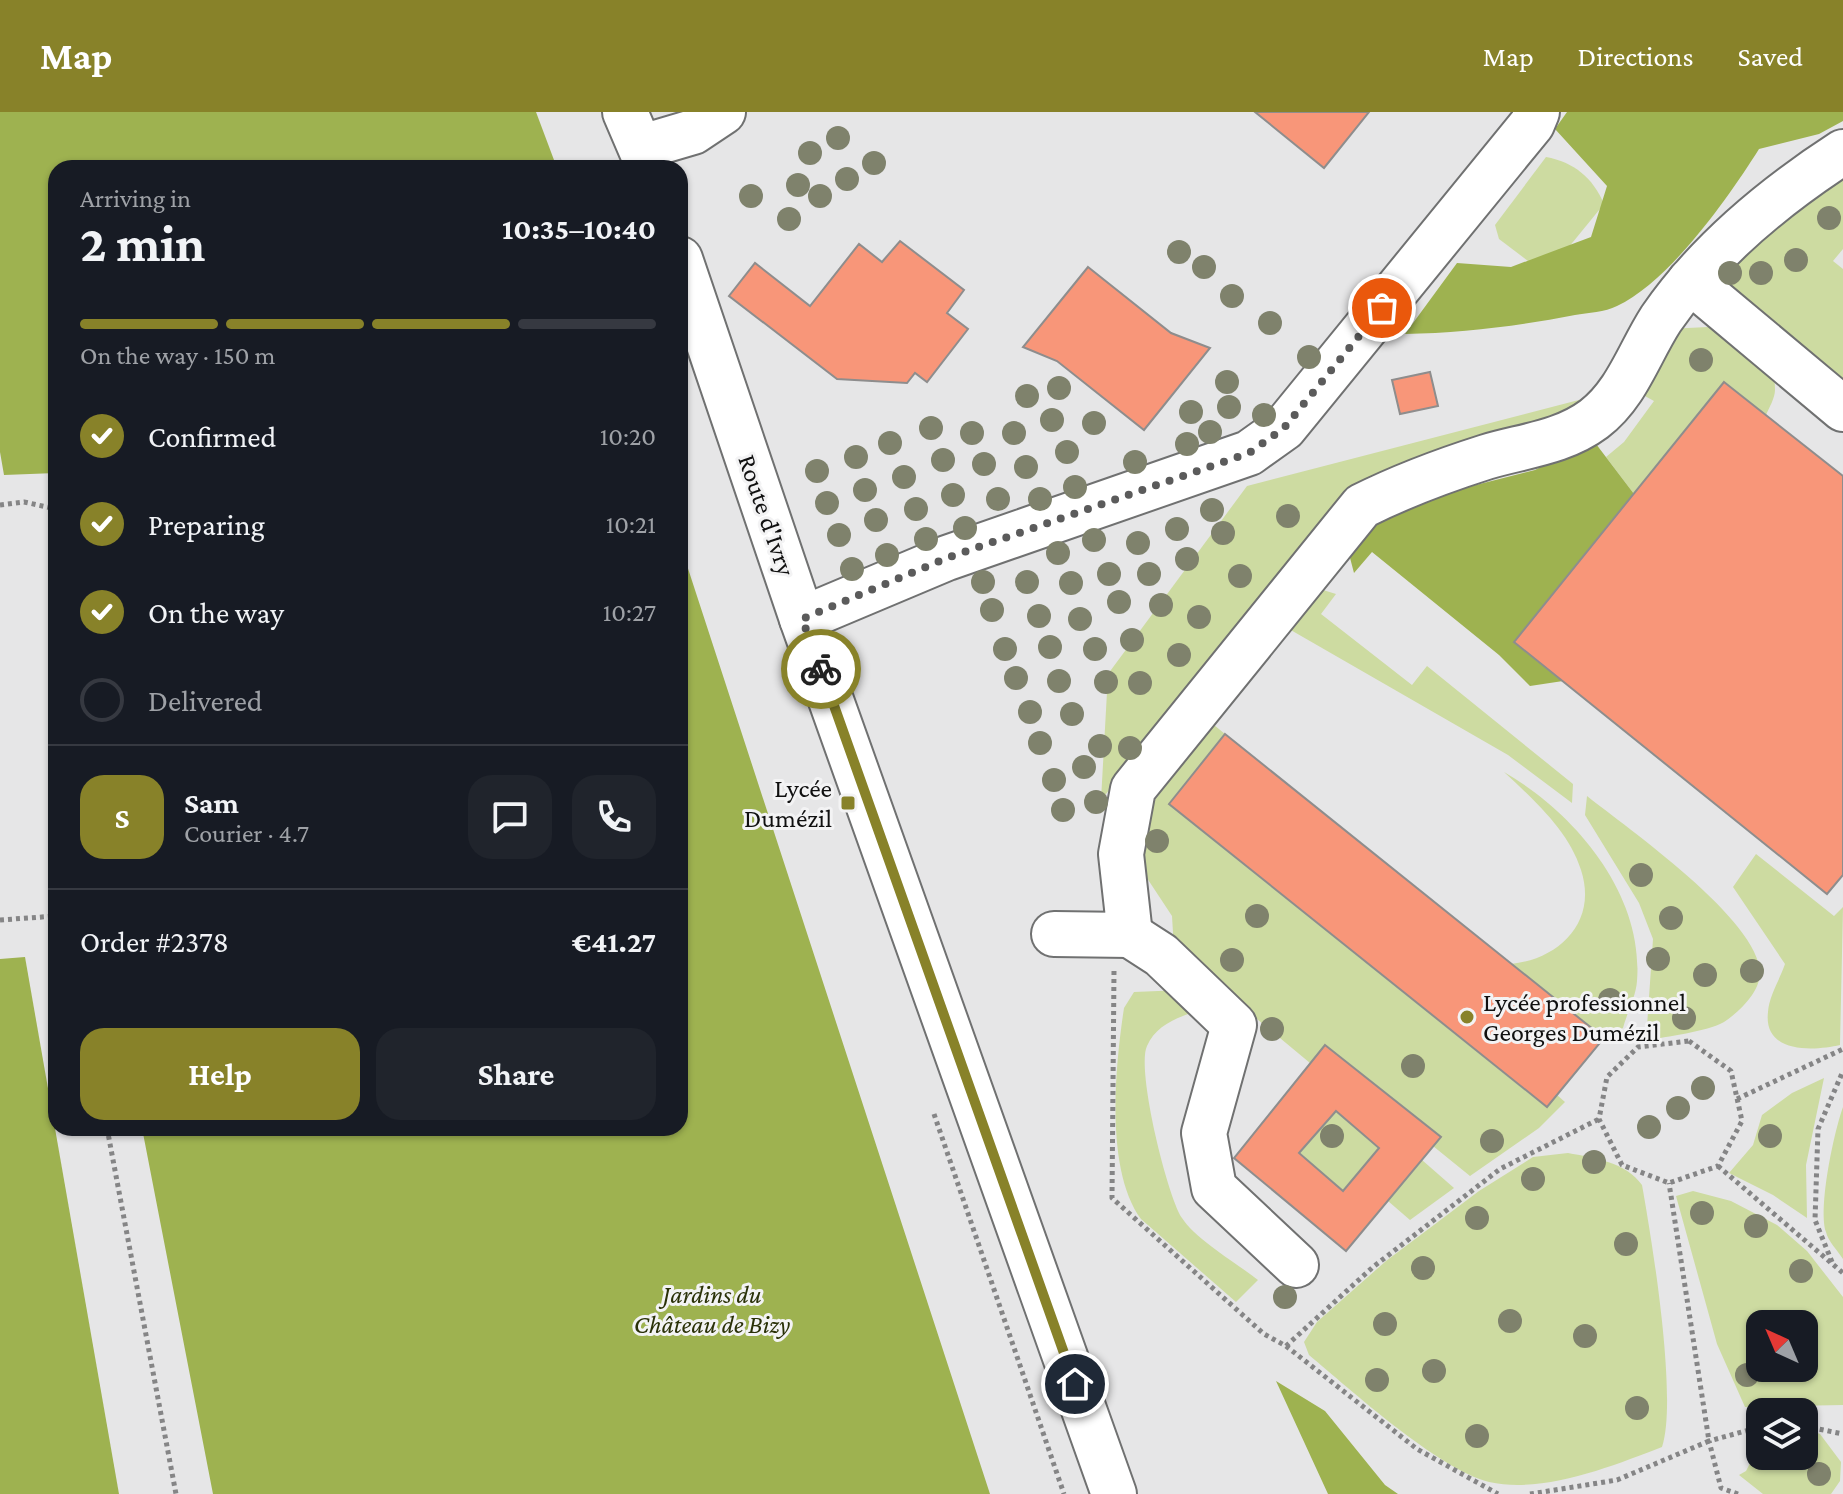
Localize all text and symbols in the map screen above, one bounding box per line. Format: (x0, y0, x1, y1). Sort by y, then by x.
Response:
text: Map (40, 35, 113, 77)
text: Map (1483, 41, 1534, 72)
text: Directions (1578, 41, 1693, 72)
text: Saved (1737, 41, 1803, 72)
text: Arriving in (80, 184, 191, 213)
text: 10:35–10:40 (502, 212, 656, 245)
text: 2 min (80, 214, 205, 272)
pin (1348, 274, 1416, 342)
icon: bag (1360, 286, 1404, 330)
text: On the way · 150 m (80, 341, 275, 370)
icon: check (80, 414, 124, 458)
text: Confirmed (148, 420, 276, 453)
text: 10:20 (600, 422, 656, 451)
street label: Route d'Ivry (732, 451, 801, 581)
icon: check (80, 502, 124, 546)
text: Preparing (148, 508, 265, 541)
text: 10:21 (606, 510, 656, 539)
icon: check (80, 590, 124, 634)
text: On the way (148, 596, 284, 629)
text: 10:27 (603, 598, 656, 627)
courier (781, 629, 861, 709)
icon: bike (799, 647, 843, 691)
text: Delivered (148, 684, 263, 717)
place label: Lycée Dumézil (744, 774, 832, 833)
button: chat (468, 775, 552, 859)
button: phone (572, 775, 656, 859)
text: Sam (184, 786, 239, 819)
marker: Lycée Dumézil (839, 794, 857, 812)
text: S (115, 801, 130, 834)
text: Courier · 4.7 (184, 819, 309, 848)
text: Order #2378 (80, 925, 229, 958)
text: €41.27 (572, 925, 656, 958)
place label: Lycée professionnel Georges Dumézil (1483, 988, 1686, 1047)
marker: Lycée professionnel Georges Dumézil (1458, 1008, 1476, 1026)
button: Help (80, 1028, 360, 1120)
button: Share (376, 1028, 656, 1120)
park label: Jardins du Château de Bizy (634, 1280, 790, 1339)
north arrow (1746, 1310, 1818, 1382)
map controls (1746, 1310, 1818, 1470)
pin (1041, 1350, 1109, 1418)
icon: home (1053, 1362, 1097, 1406)
button: layers (1746, 1398, 1818, 1470)

